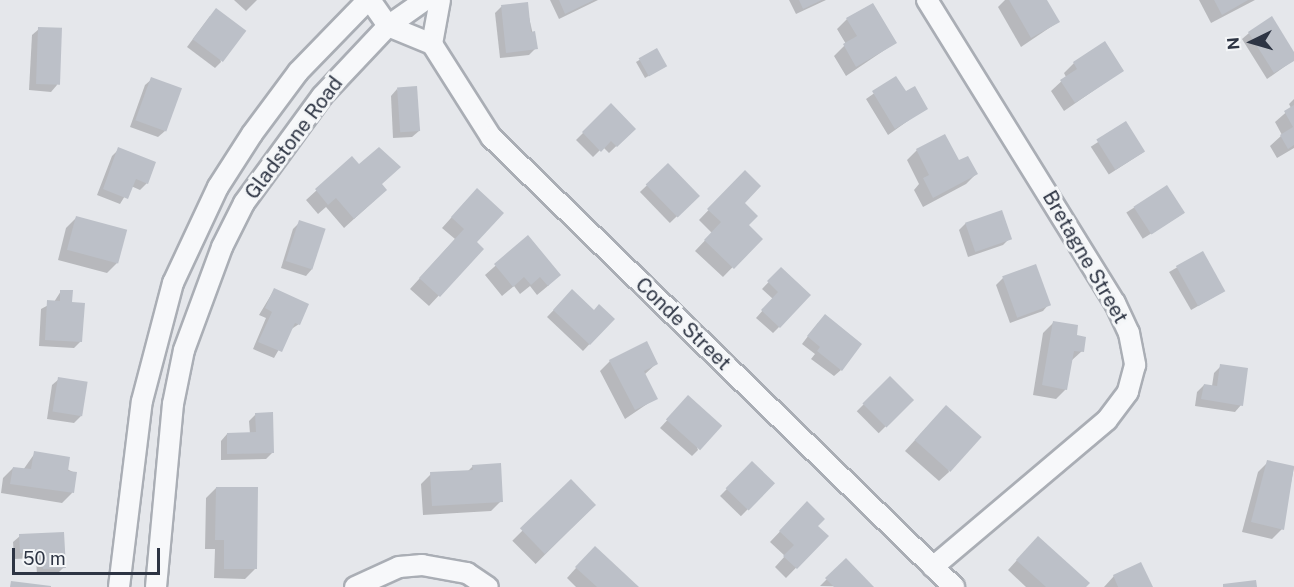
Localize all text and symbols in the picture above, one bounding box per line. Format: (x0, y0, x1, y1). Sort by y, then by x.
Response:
north arrow (1222, 12, 1282, 72)
text: N (1224, 37, 1244, 51)
street label: Gladstone Road (240, 72, 348, 204)
street label: Bretagne Street (1037, 186, 1133, 328)
street label: Conde Street (630, 273, 736, 375)
scale bar (15, 536, 164, 574)
text: 50 m (23, 548, 66, 569)

